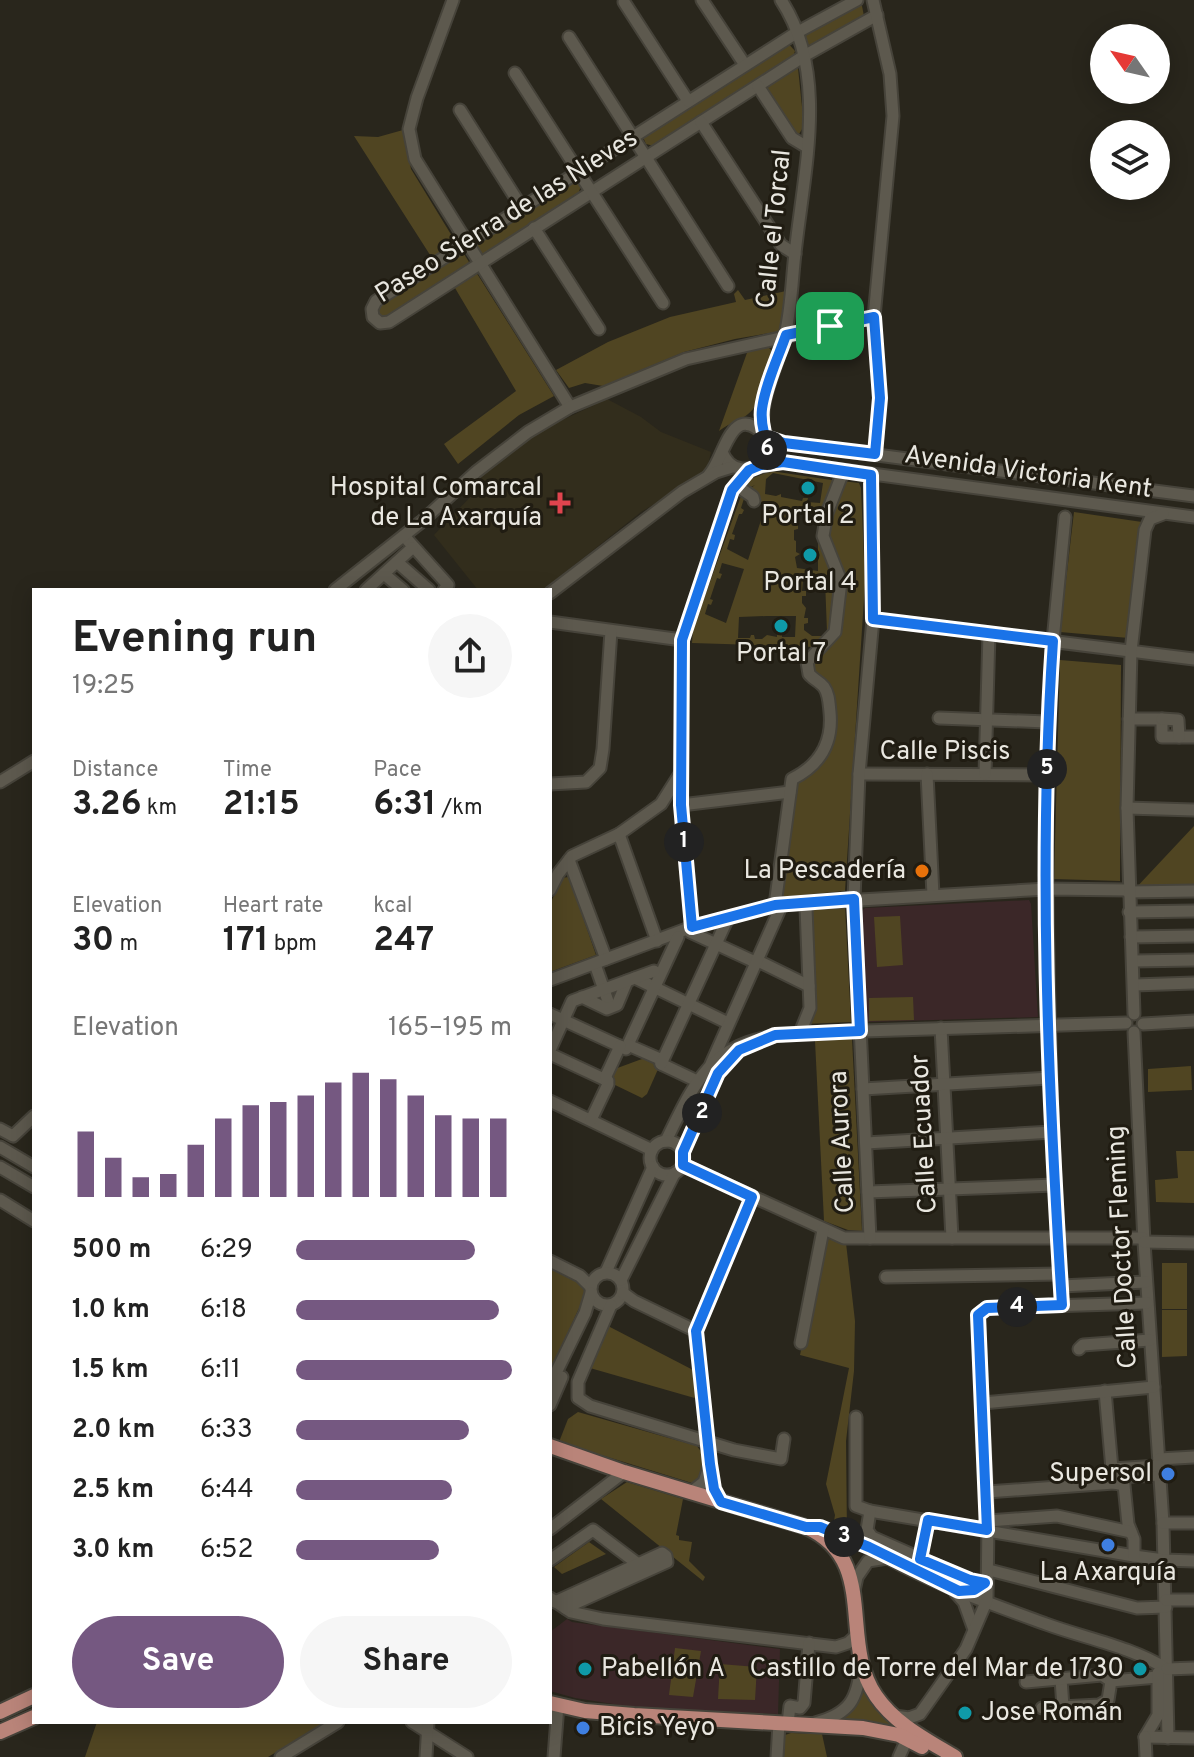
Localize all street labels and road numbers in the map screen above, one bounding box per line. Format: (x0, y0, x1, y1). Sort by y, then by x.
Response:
street label: Paseo Sierra de las Nieves (370, 123, 644, 311)
street label: Calle el Torcal (750, 148, 800, 310)
street label: Avenida Victoria Kent (902, 439, 1154, 507)
street label: Calle Piscis (880, 736, 1010, 769)
street label: Calle Ecuador (904, 1053, 946, 1215)
street label: Calle Aurora (823, 1070, 863, 1214)
street label: Calle Doctor Fleming (1100, 1125, 1146, 1369)

